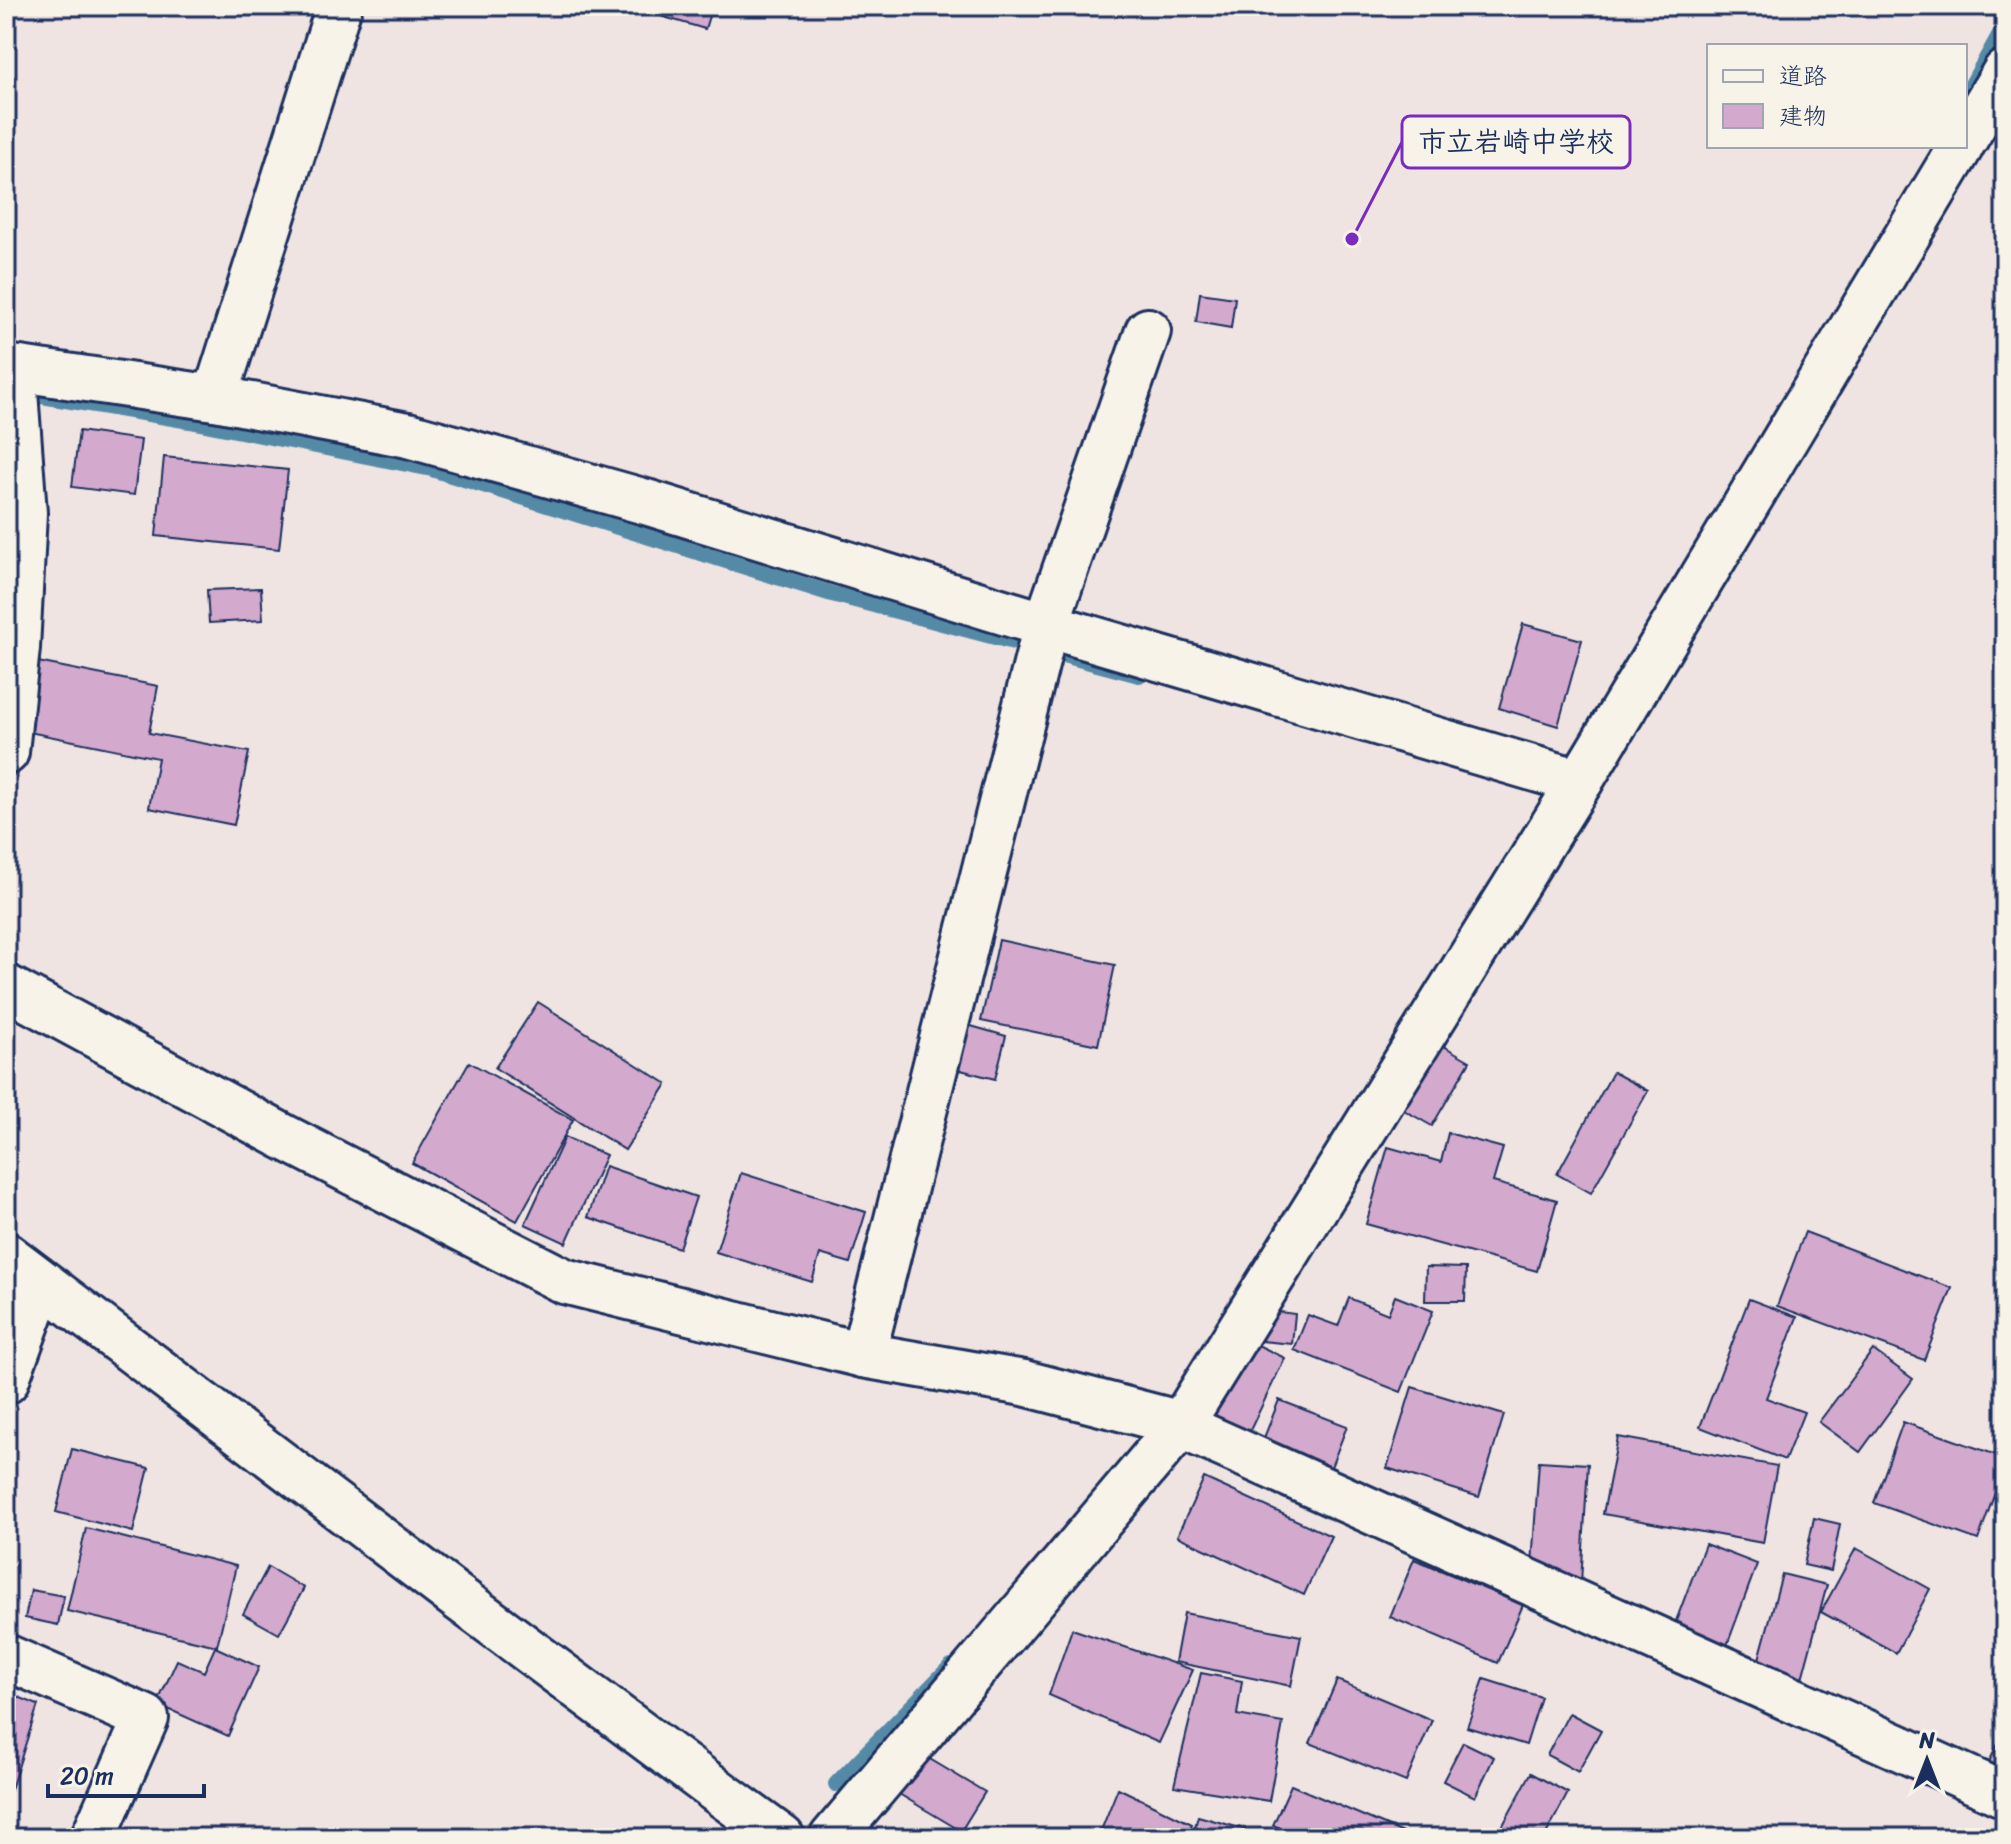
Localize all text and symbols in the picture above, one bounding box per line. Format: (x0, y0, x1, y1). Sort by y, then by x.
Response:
legend (1707, 44, 1967, 148)
text: 道路 (1779, 55, 1827, 97)
text: 建物 (1779, 95, 1827, 137)
callout: 市立岩崎中学校 (1402, 116, 1630, 168)
text: 市立岩崎中学校 (1418, 117, 1614, 166)
north arrow (1887, 1720, 1967, 1800)
text: N (1918, 1721, 1935, 1760)
scale bar (48, 1748, 204, 1798)
text: 20 m (60, 1755, 114, 1797)

